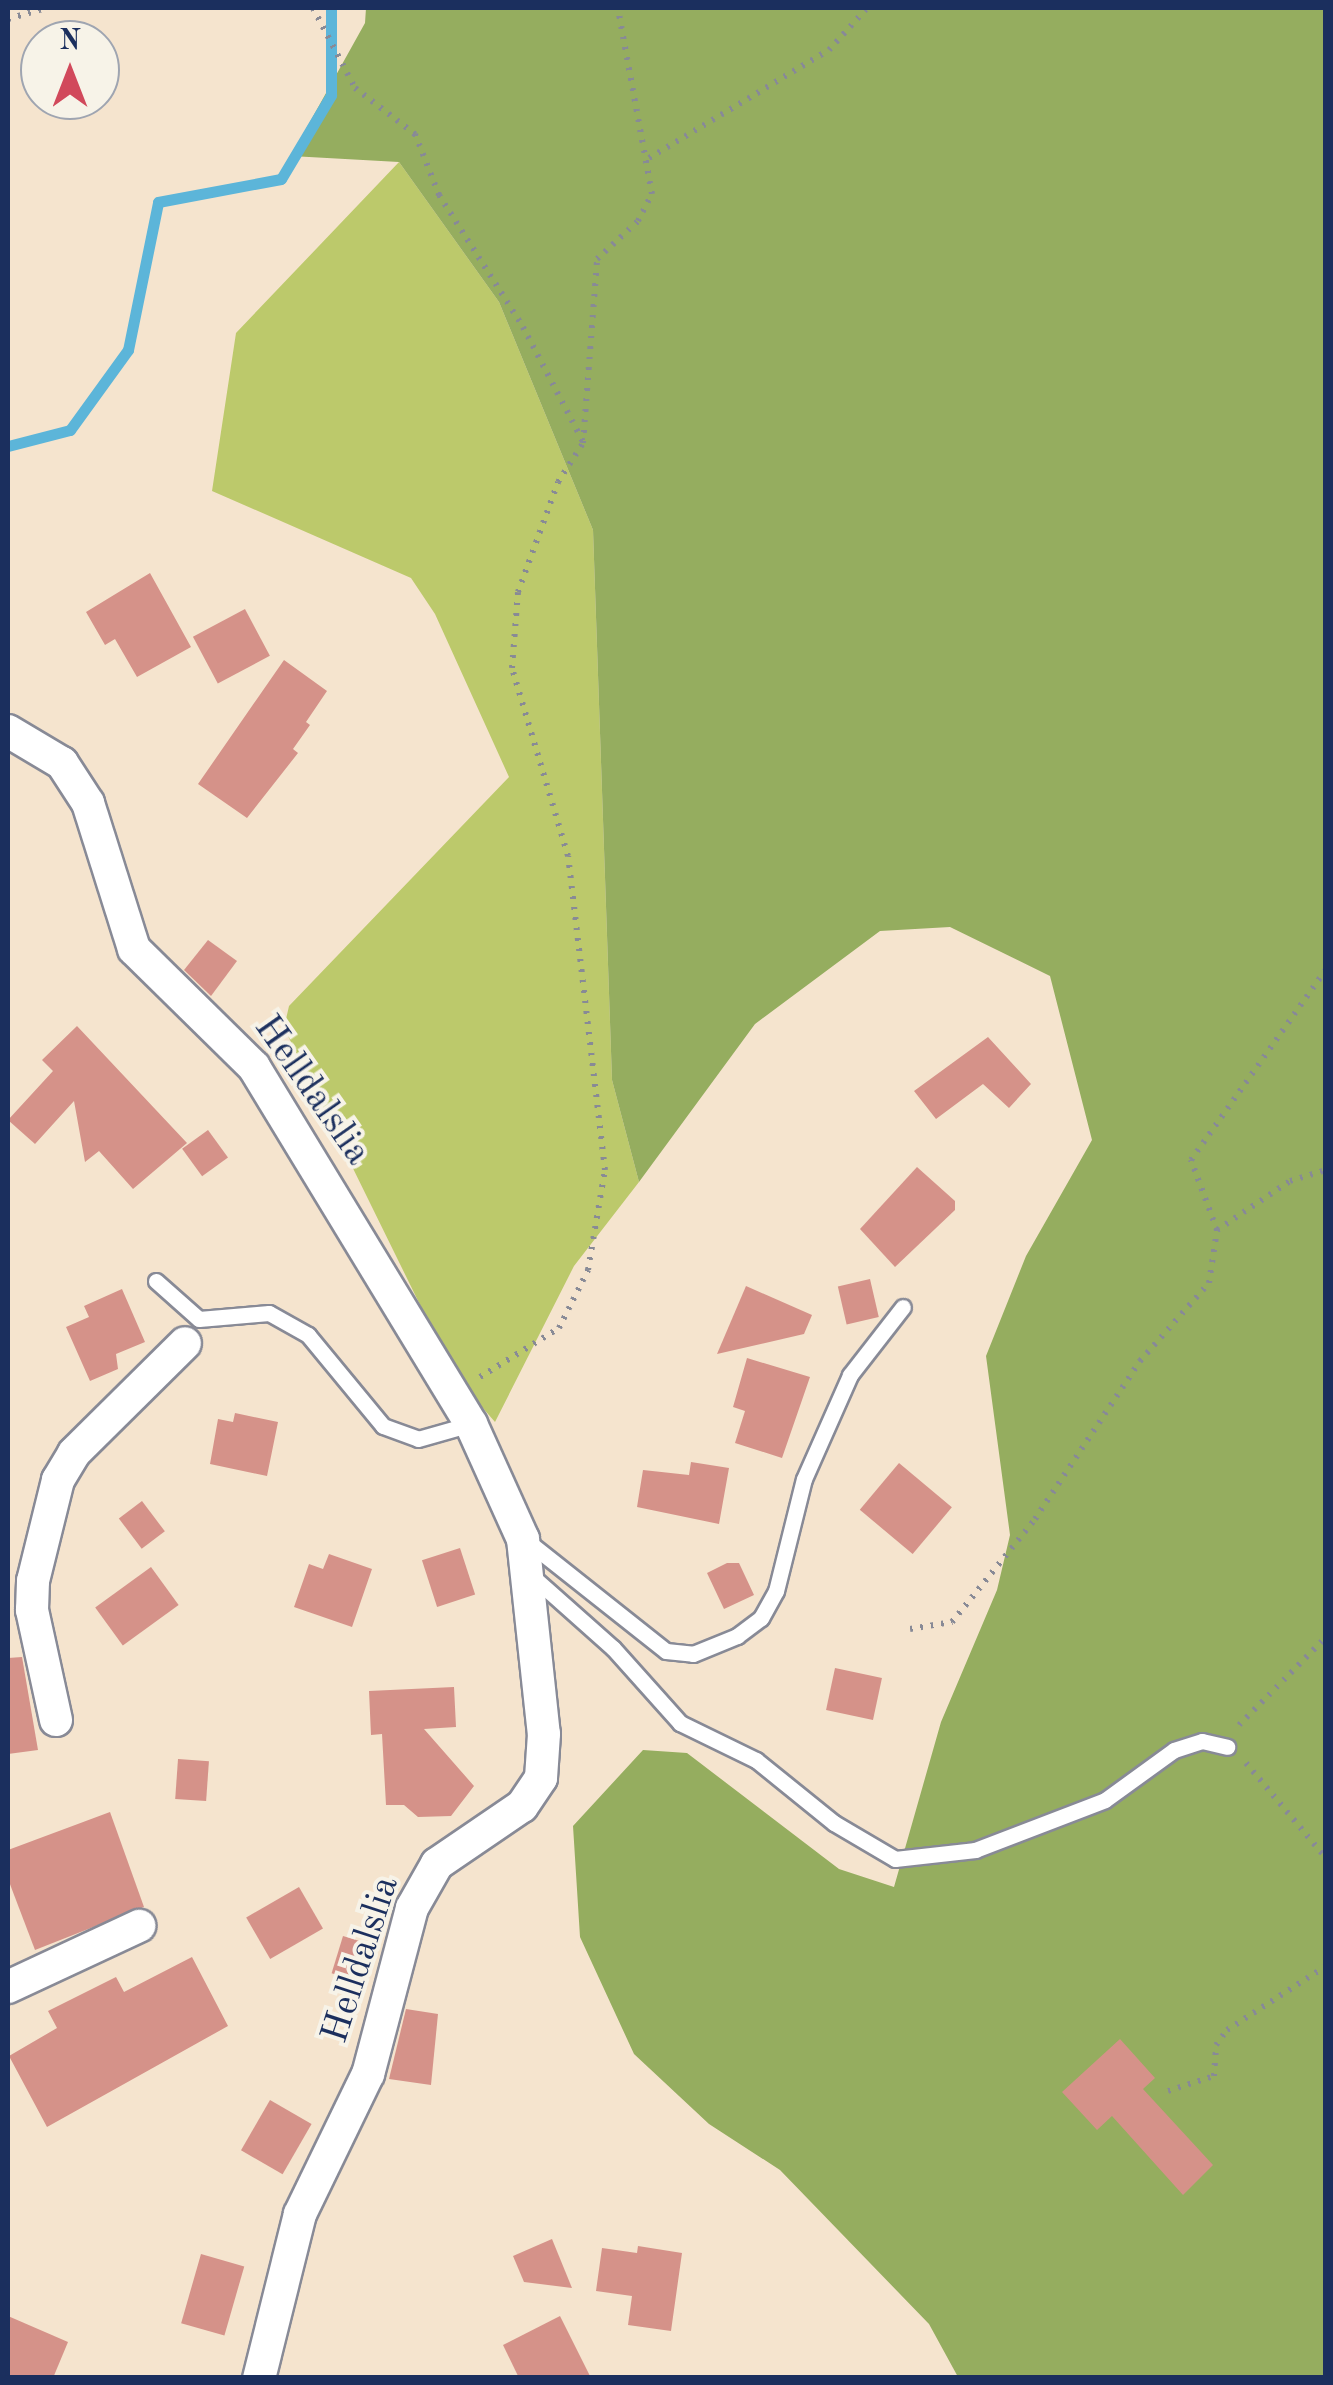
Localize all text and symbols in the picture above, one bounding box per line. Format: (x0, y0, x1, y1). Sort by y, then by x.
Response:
north arrow (20, 20, 120, 120)
text: N (59, 28, 81, 56)
street label: Helldalslia (243, 1007, 379, 1175)
street label: Helldalslia (314, 1871, 410, 2049)

